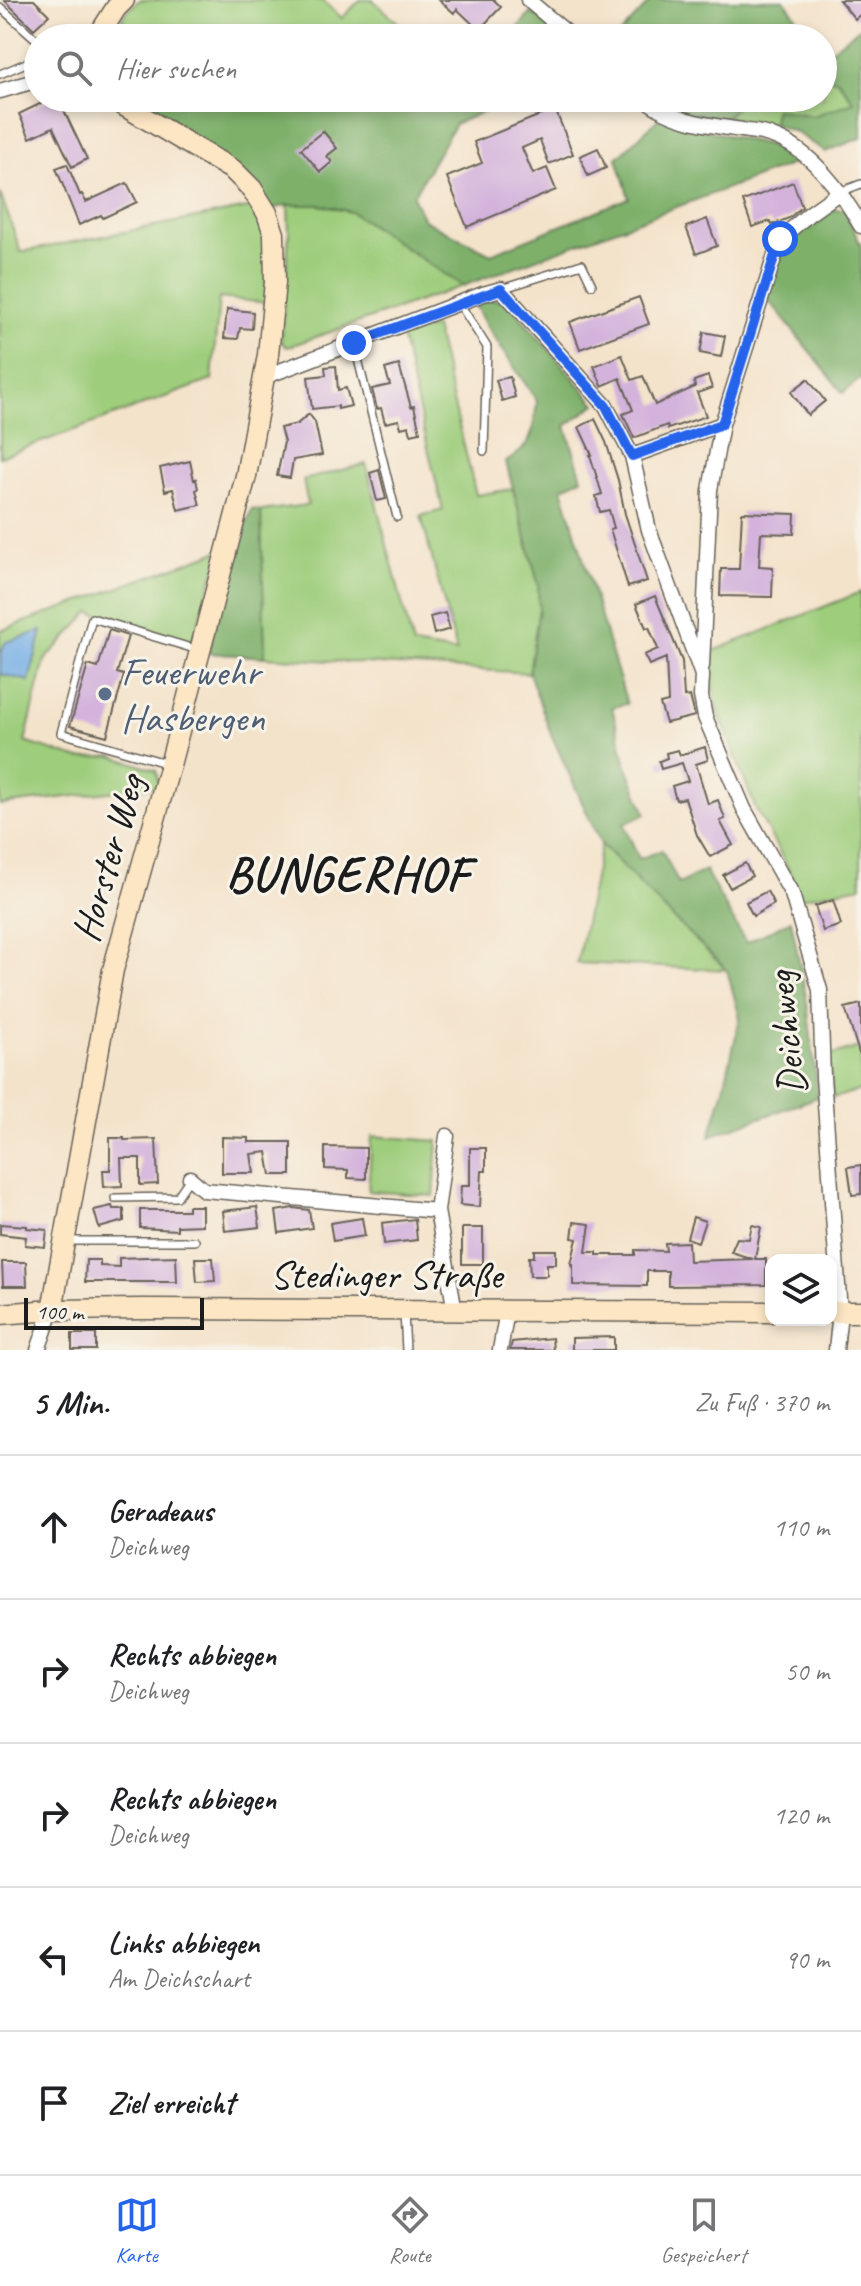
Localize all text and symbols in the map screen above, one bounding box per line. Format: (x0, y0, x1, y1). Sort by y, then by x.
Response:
search box (24, 24, 837, 112)
icon: search (52, 46, 96, 90)
text: Hier suchen (116, 49, 236, 87)
route start (762, 221, 798, 257)
route end (336, 325, 372, 361)
place label: Feuerwehr Hasbergen (121, 647, 266, 743)
marker: Feuerwehr Hasbergen (96, 685, 114, 703)
street label: Horster Weg (60, 767, 156, 947)
district label: BUNGERHOF (226, 844, 478, 904)
street label: Deichweg (754, 967, 817, 1097)
street label: Stedinger Straße (270, 1250, 505, 1300)
map controls (765, 1254, 837, 1326)
button: layers (765, 1254, 837, 1326)
scale bar (24, 1294, 204, 1330)
text: 100 m (36, 1298, 83, 1326)
text: 5 Min. (32, 1381, 109, 1424)
text: Zu Fuß · 370 m (695, 1386, 829, 1419)
text: Geradeaus (108, 1492, 213, 1530)
icon: ahead (32, 1505, 76, 1549)
text: 110 m (773, 1511, 829, 1544)
text: Deichweg (108, 1530, 189, 1563)
text: Rechts abbiegen (108, 1636, 276, 1674)
icon: right (32, 1649, 76, 1693)
text: 50 m (785, 1655, 829, 1688)
text: Deichweg (108, 1674, 189, 1707)
text: Rechts abbiegen (108, 1780, 276, 1818)
icon: right (32, 1793, 76, 1837)
text: 120 m (773, 1799, 829, 1832)
text: Deichweg (108, 1818, 189, 1851)
text: Links abbiegen (108, 1924, 259, 1962)
icon: left (32, 1937, 76, 1981)
text: 90 m (785, 1943, 829, 1976)
text: Am Deichschart (108, 1962, 250, 1995)
icon: arrive (32, 2081, 76, 2125)
text: Ziel erreicht (108, 2084, 234, 2122)
tab: Karte (115, 2193, 159, 2269)
tab: Route (388, 2193, 432, 2269)
tab: Gespeichert (661, 2193, 746, 2269)

